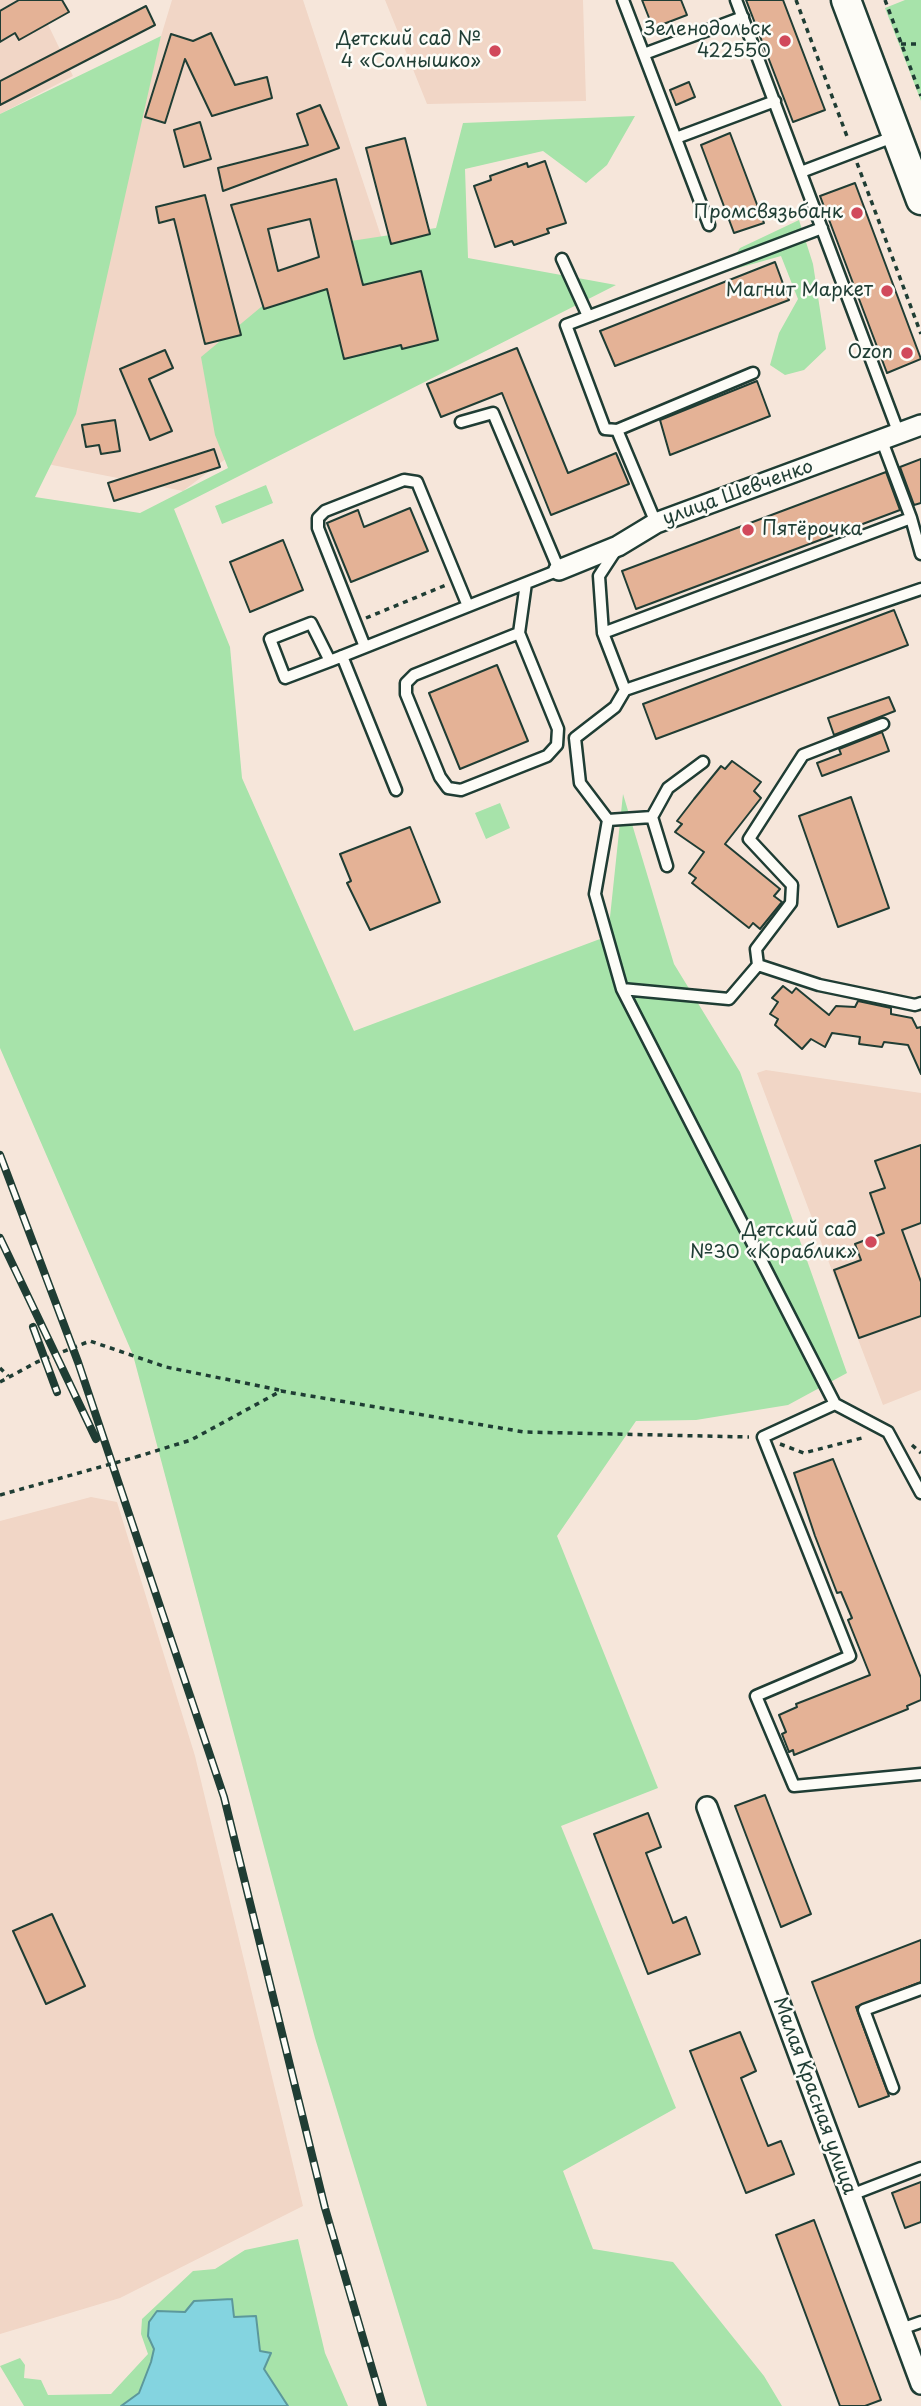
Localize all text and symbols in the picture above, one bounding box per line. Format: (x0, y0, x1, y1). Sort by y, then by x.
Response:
place label: Зеленодольск 422550 (644, 19, 771, 63)
place label: Детский сад № 4 «Солнышко» (337, 29, 481, 73)
marker: Зеленодольск 422550 (777, 33, 793, 49)
marker: Детский сад № 4 «Солнышко» (487, 43, 503, 59)
place label: Промсвязьбанк (694, 202, 843, 224)
marker: Промсвязьбанк (849, 205, 865, 221)
place label: Магнит Маркет (726, 280, 873, 302)
marker: Магнит Маркет (879, 283, 895, 299)
place label: Ozon (848, 342, 893, 364)
marker: Ozon (899, 345, 915, 361)
street label: улица Шевченко (660, 455, 816, 531)
place label: Пятёрочка (762, 519, 863, 541)
marker: Пятёрочка (740, 522, 756, 538)
place label: Детский сад №30 «Кораблик» (690, 1220, 857, 1264)
marker: Детский сад №30 «Кораблик» (863, 1234, 879, 1250)
street label: Малая Красная улица (768, 1994, 860, 2198)

